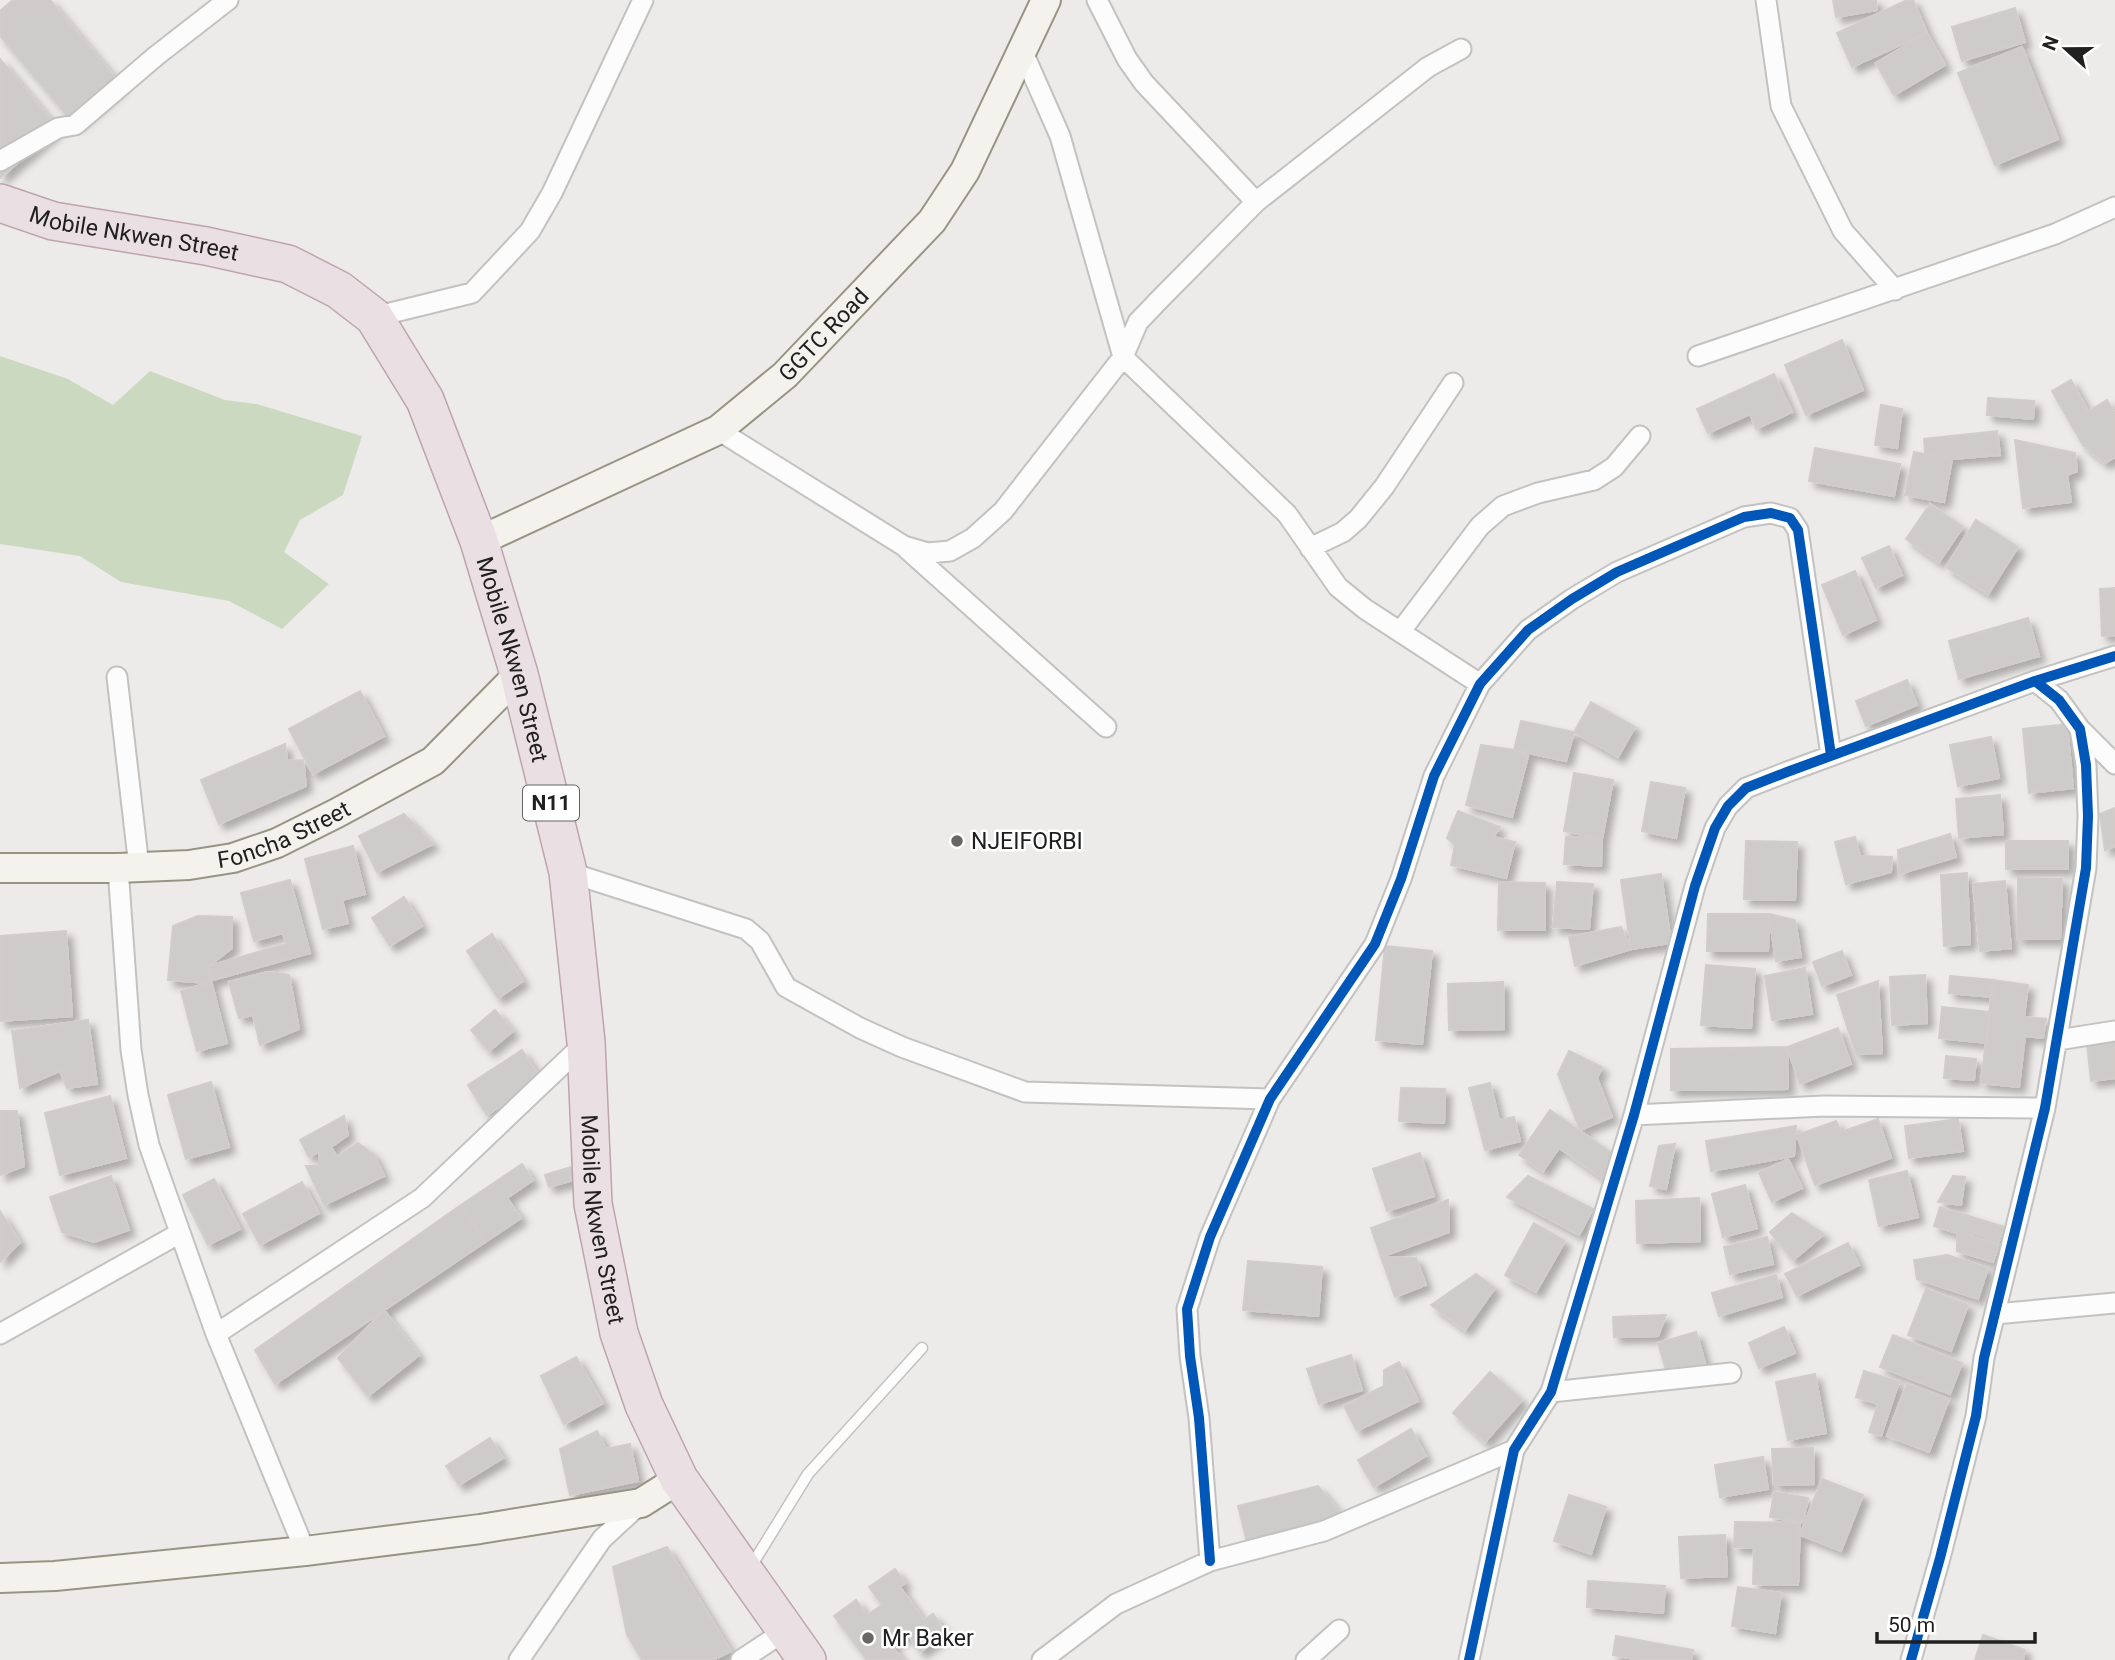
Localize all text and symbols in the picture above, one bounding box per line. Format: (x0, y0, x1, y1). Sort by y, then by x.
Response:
north arrow (2031, 14, 2101, 84)
text: N (2037, 33, 2064, 53)
street label: Mobile Nkwen Street (26, 201, 241, 267)
street label: GGTC Road (773, 283, 874, 387)
street label: Mobile Nkwen Street (471, 554, 553, 765)
road number: N11 (523, 786, 579, 820)
street label: Foncha Street (216, 795, 355, 874)
place label: NJEIFORBI (971, 828, 1083, 855)
marker: NJEIFORBI (949, 833, 965, 849)
street label: Mobile Nkwen Street (575, 1114, 630, 1327)
scale bar (1877, 1600, 2035, 1644)
text: 50 m (1888, 1613, 1935, 1637)
place label: Mr Baker (882, 1625, 974, 1652)
marker: Mr Baker (860, 1630, 876, 1646)

